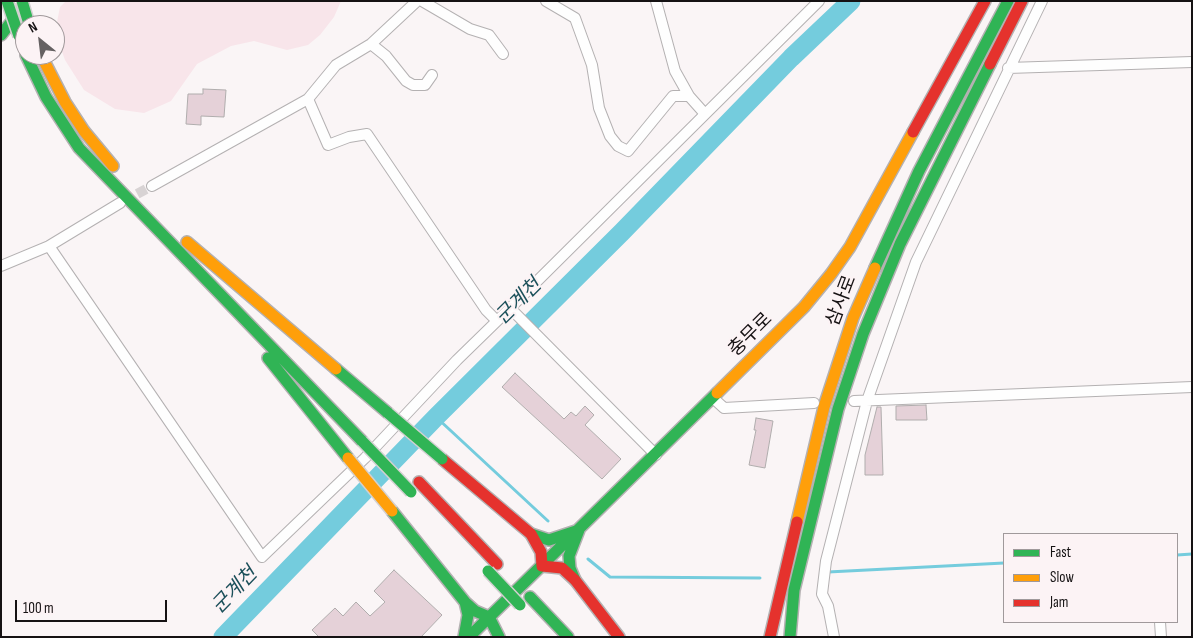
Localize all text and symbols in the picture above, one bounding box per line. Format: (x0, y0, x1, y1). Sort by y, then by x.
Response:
north arrow (15, 15, 65, 65)
text: N (26, 18, 40, 37)
street label: 삼사로 (822, 272, 862, 330)
water label: 군계천 (491, 274, 547, 330)
street label: 충무로 (724, 308, 778, 362)
legend (1003, 533, 1178, 623)
text: Fast (1050, 543, 1071, 562)
water label: 군계천 (207, 563, 263, 619)
text: Slow (1050, 568, 1074, 587)
scale bar (18, 590, 170, 622)
text: Jam (1050, 593, 1068, 612)
text: 100 m (23, 599, 54, 618)

